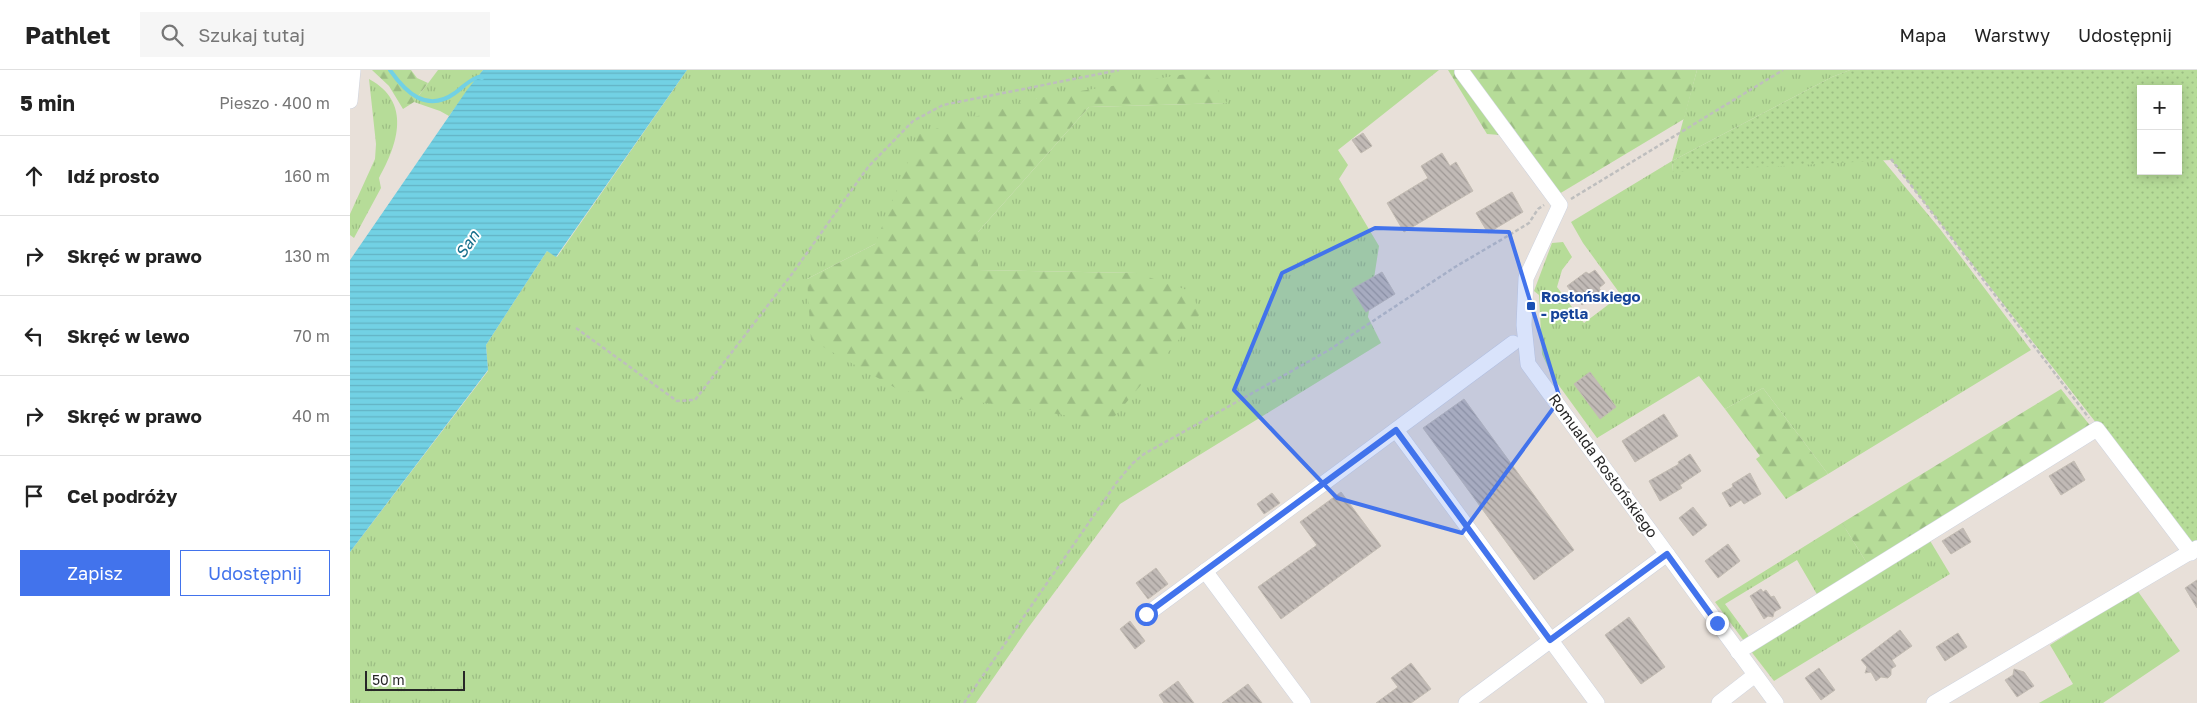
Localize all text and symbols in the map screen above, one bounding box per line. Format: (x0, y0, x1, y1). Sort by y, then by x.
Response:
search box (140, 12, 490, 57)
text: Pathlet (25, 20, 110, 49)
icon: search (158, 21, 186, 49)
text: Szukaj tutaj (198, 23, 305, 46)
text: Mapa (1899, 24, 1946, 46)
text: Warstwy (1974, 24, 2050, 46)
text: Udostępnij (2078, 24, 2172, 46)
map controls (2137, 85, 2182, 175)
button: + (2137, 85, 2182, 130)
text: 5 min (20, 90, 75, 116)
text: Pieszo · 400 m (219, 93, 330, 113)
button: − (2137, 130, 2182, 175)
icon: ahead (20, 162, 48, 190)
text: Idź prosto (67, 164, 159, 187)
text: 160 m (284, 166, 330, 186)
water label: San (451, 225, 484, 262)
icon: right (20, 242, 48, 270)
text: Skręć w prawo (67, 244, 202, 267)
text: 130 m (285, 246, 330, 266)
place label: Rosłońskiego - pętla (1541, 287, 1641, 322)
marker: Rosłońskiego - pętla (1525, 300, 1537, 312)
icon: left (20, 322, 48, 350)
text: Skręć w lewo (67, 324, 190, 347)
text: 70 m (293, 326, 330, 346)
street label: Romualda Rosłońskiego (1546, 390, 1662, 541)
icon: right (20, 402, 48, 430)
text: Skręć w prawo (67, 404, 202, 427)
text: 40 m (292, 406, 330, 426)
icon: arrive (20, 482, 48, 510)
text: Cel podróży (67, 484, 177, 507)
button: Zapisz (20, 550, 170, 596)
button: Udostępnij (180, 550, 330, 596)
route start (1135, 603, 1158, 626)
route end (1706, 612, 1729, 635)
scale bar (365, 668, 465, 691)
text: 50 m (372, 671, 405, 688)

